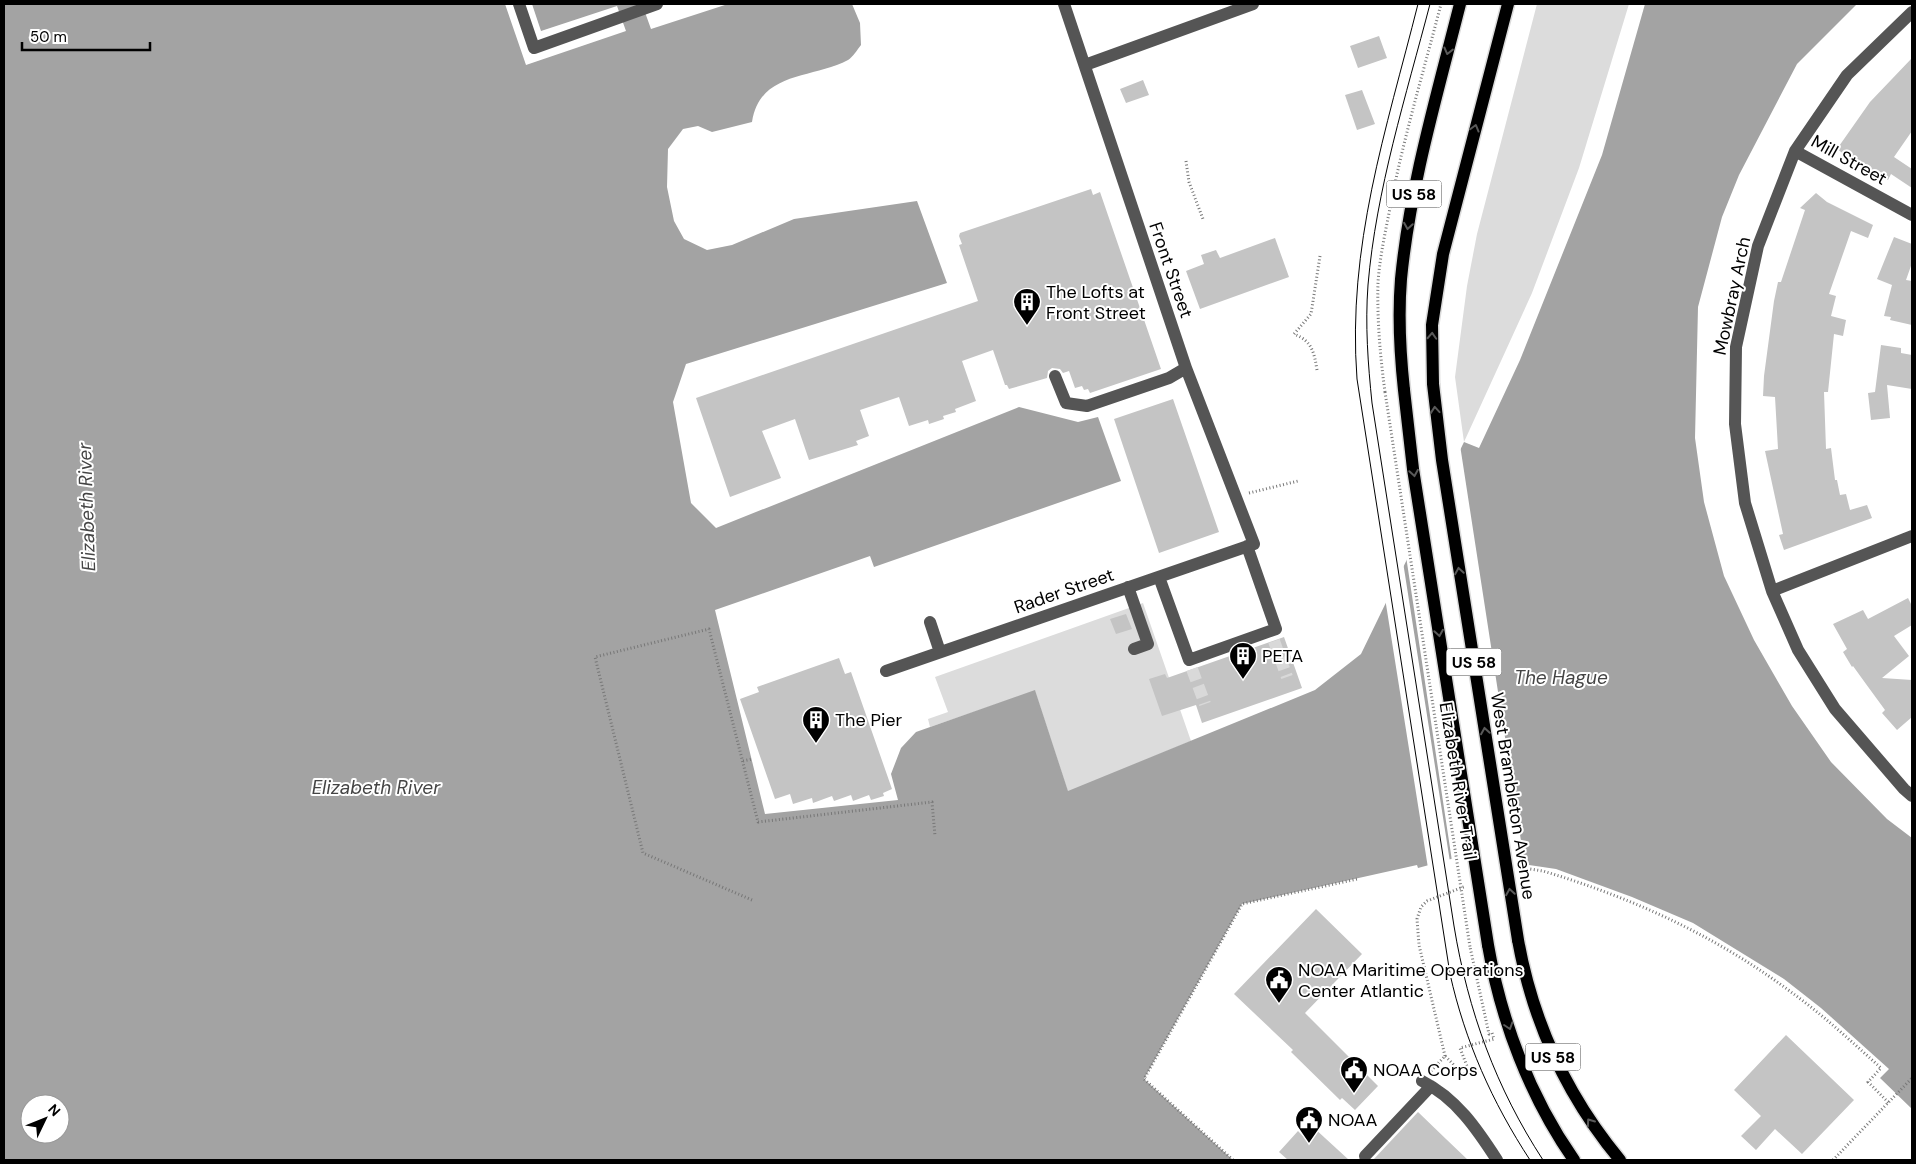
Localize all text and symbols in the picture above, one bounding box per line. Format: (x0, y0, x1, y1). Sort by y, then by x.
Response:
scale bar (22, 20, 150, 52)
text: 50 m (30, 27, 67, 47)
one-way arrow (1444, 46, 1454, 55)
one-way arrow (1470, 124, 1480, 132)
street label: Mill Street (1807, 129, 1891, 191)
road number: US 58 (1386, 180, 1442, 208)
street label: Front Street (1143, 219, 1199, 321)
one-way arrow (1404, 222, 1414, 231)
street label: Mowbray Arch (1708, 235, 1756, 357)
place label: The Lofts at Front Street (1046, 280, 1146, 325)
building icon: The Lofts at Front Street (1012, 287, 1042, 326)
one-way arrow (1426, 331, 1437, 339)
one-way arrow (1430, 406, 1441, 414)
water label: Elizabeth River (72, 441, 101, 572)
one-way arrow (1408, 468, 1418, 477)
street label: Rader Street (1011, 563, 1117, 619)
one-way arrow (1455, 566, 1465, 575)
one-way arrow (1433, 630, 1444, 638)
building icon: PETA (1228, 641, 1258, 680)
place label: PETA (1262, 644, 1303, 668)
road number: US 58 (1446, 649, 1502, 676)
water label: The Hague (1514, 665, 1608, 690)
street label: West Brambleton Avenue (1485, 691, 1541, 901)
street label: Elizabeth River Trail (1434, 700, 1482, 862)
building icon: The Pier (801, 705, 831, 744)
place label: The Pier (835, 708, 902, 732)
one-way arrow (1480, 727, 1490, 735)
water label: Elizabeth River (312, 775, 441, 800)
one-way arrow (1505, 887, 1516, 895)
place label: NOAA Maritime Operations Center Atlantic (1298, 958, 1524, 1003)
public building icon: NOAA Maritime Operations Center Atlantic (1264, 965, 1294, 1004)
one-way arrow (1503, 1021, 1513, 1029)
road number: US 58 (1526, 1044, 1580, 1070)
public building icon: NOAA Corps (1339, 1055, 1369, 1094)
place label: NOAA Corps (1373, 1058, 1478, 1082)
north arrow (20, 1094, 70, 1144)
text: N (44, 1100, 65, 1120)
public building icon: NOAA (1294, 1105, 1324, 1144)
place label: NOAA (1328, 1108, 1377, 1132)
one-way arrow (1587, 1118, 1596, 1128)

